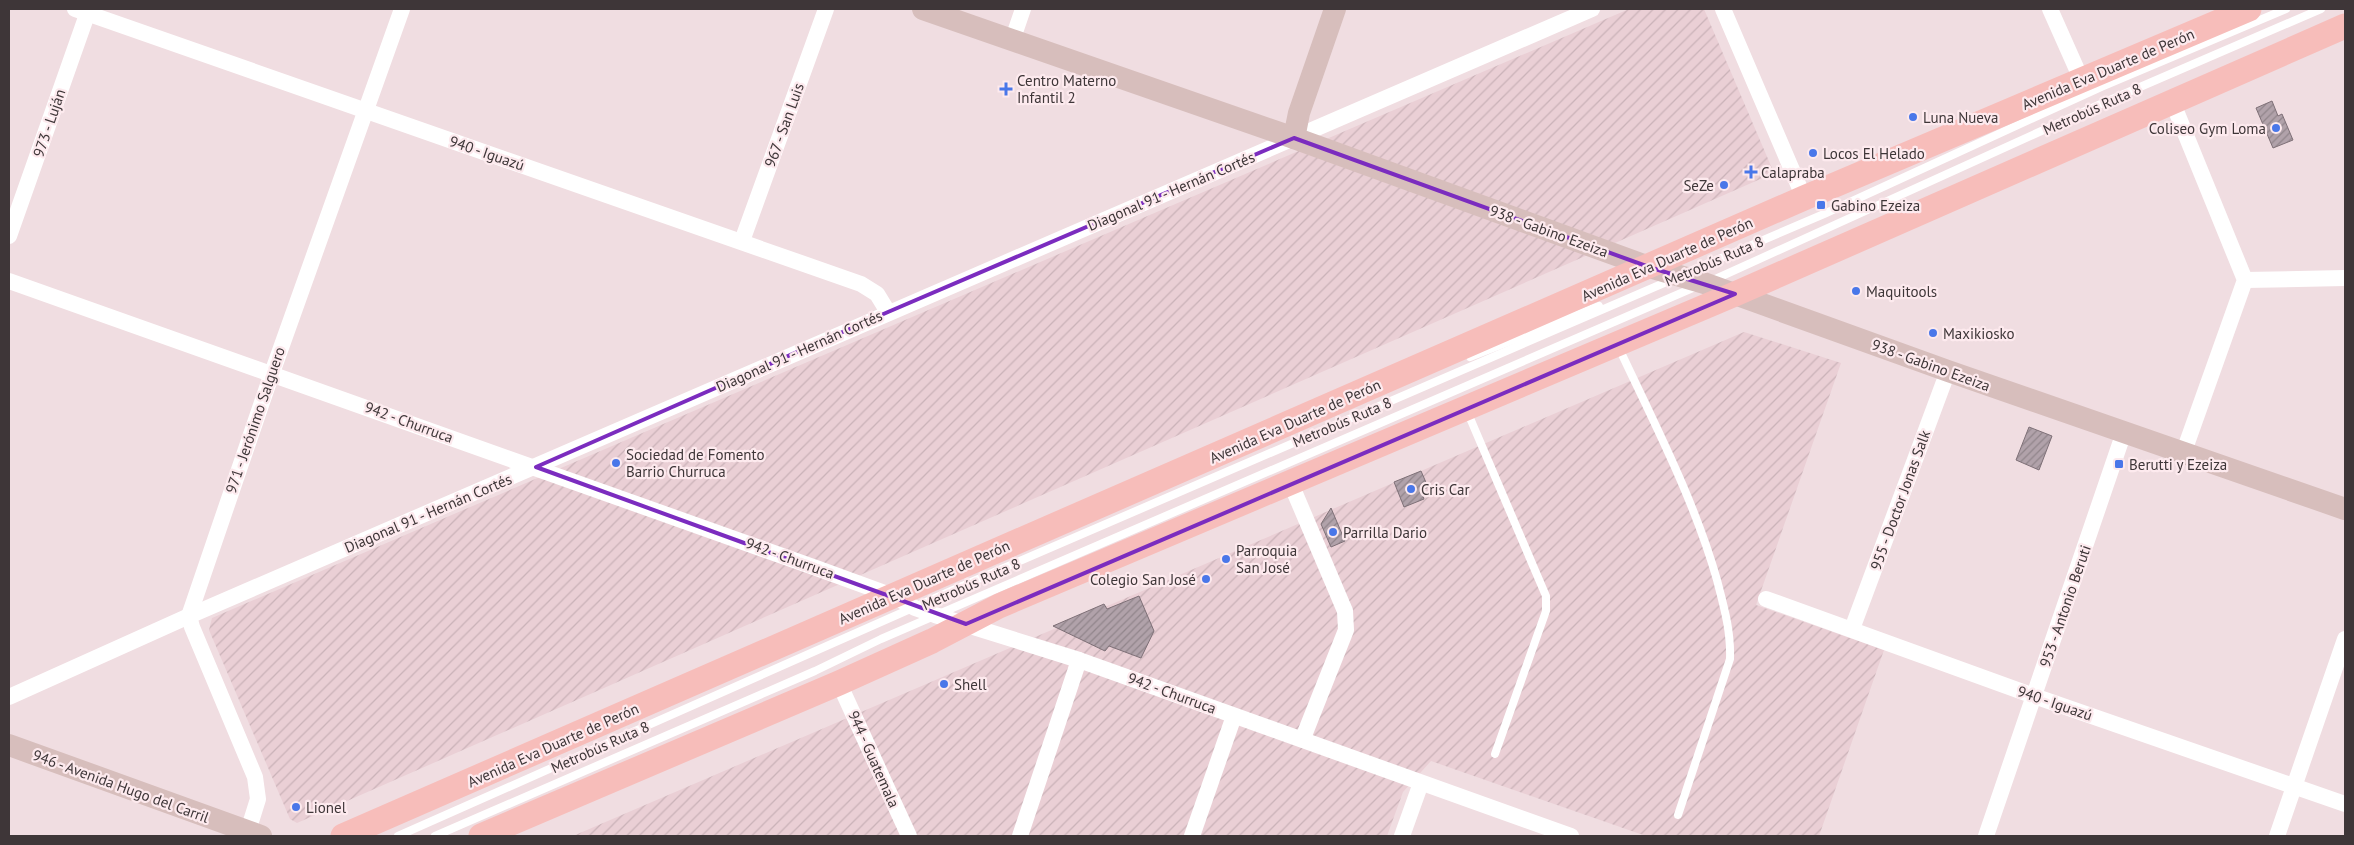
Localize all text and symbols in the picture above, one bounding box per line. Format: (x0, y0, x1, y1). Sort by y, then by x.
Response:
street label: Avenida Eva Duarte de Perón (2019, 24, 2197, 114)
place label: Centro Materno Infantil 2 (1017, 71, 1116, 107)
street label: Metrobús Ruta 8 (2040, 79, 2144, 139)
street label: 967 - San Luis (760, 80, 808, 170)
marker: Centro Materno Infantil 2 (999, 82, 1013, 96)
street label: 973 - Luján (29, 86, 69, 160)
place label: Luna Nueva (1923, 108, 1998, 127)
marker: Luna Nueva (1907, 111, 1919, 123)
place label: Coliseo Gym Loma (2149, 119, 2266, 138)
marker: Coliseo Gym Loma (2270, 122, 2282, 134)
street label: 940 - Iguazú (447, 131, 527, 175)
place label: Locos El Helado (1823, 144, 1925, 163)
street label: Diagonal 91 - Hernán Cortés (1084, 147, 1258, 235)
marker: Locos El Helado (1807, 147, 1819, 159)
place label: Calapraba (1761, 163, 1825, 182)
marker: Calapraba (1745, 166, 1757, 178)
place label: SeZe (1683, 176, 1714, 195)
marker: SeZe (1718, 179, 1730, 191)
place label: Gabino Ezeiza (1831, 196, 1920, 215)
marker: Gabino Ezeiza (1815, 199, 1827, 211)
street label: 938 - Gabino Ezeiza (1487, 201, 1611, 261)
street label: Avenida Eva Duarte de Perón (1578, 213, 1756, 305)
street label: Metrobús Ruta 8 (1662, 232, 1766, 290)
place label: Maquitools (1866, 282, 1937, 301)
marker: Maquitools (1850, 285, 1862, 297)
street label: Diagonal 91 - Hernán Cortés (713, 306, 885, 396)
place label: Maxikiosko (1943, 324, 2015, 343)
marker: Maxikiosko (1927, 327, 1939, 339)
street label: 938 - Gabino Ezeiza (1869, 335, 1993, 395)
street label: 971 - Jerónimo Salguero (221, 344, 289, 496)
street label: Avenida Eva Duarte de Perón (1206, 375, 1384, 467)
street label: Metrobús Ruta 8 (1290, 393, 1394, 451)
street label: 942 - Churruca (362, 397, 456, 447)
street label: 955 - Doctor Jonas Salk (1866, 427, 1934, 573)
place label: Sociedad de Fomento Barrio Churruca (626, 445, 764, 481)
place label: Berutti y Ezeiza (2129, 455, 2227, 474)
marker: Sociedad de Fomento Barrio Churruca (610, 457, 622, 469)
marker: Berutti y Ezeiza (2113, 458, 2125, 470)
street label: Diagonal 91 - Hernán Cortés (341, 469, 515, 557)
place label: Cris Car (1421, 480, 1470, 499)
marker: Cris Car (1405, 483, 1417, 495)
place label: Parrilla Dario (1343, 523, 1427, 542)
marker: Parrilla Dario (1327, 526, 1339, 538)
street label: 942 - Churruca (743, 533, 837, 583)
street label: Avenida Eva Duarte de Perón (835, 536, 1013, 628)
place label: Parroquia San José (1236, 541, 1297, 577)
street label: 953 - Antonio Beruti (2035, 542, 2095, 670)
marker: Parroquia San José (1220, 553, 1232, 565)
street label: Metrobús Ruta 8 (919, 554, 1023, 614)
place label: Colegio San José (1090, 570, 1196, 589)
marker: Colegio San José (1200, 573, 1212, 585)
street label: 942 - Churruca (1125, 668, 1219, 718)
place label: Shell (954, 675, 987, 694)
marker: Shell (938, 678, 950, 690)
street label: 940 - Iguazú (2015, 681, 2095, 725)
street label: Avenida Eva Duarte de Perón (464, 699, 642, 791)
street label: 944 - Guatemala (844, 708, 904, 810)
street label: Metrobús Ruta 8 (548, 717, 652, 777)
street label: 946 - Avenida Hugo del Carril (30, 745, 212, 827)
place label: Lionel (306, 798, 347, 817)
marker: Lionel (290, 801, 302, 813)

